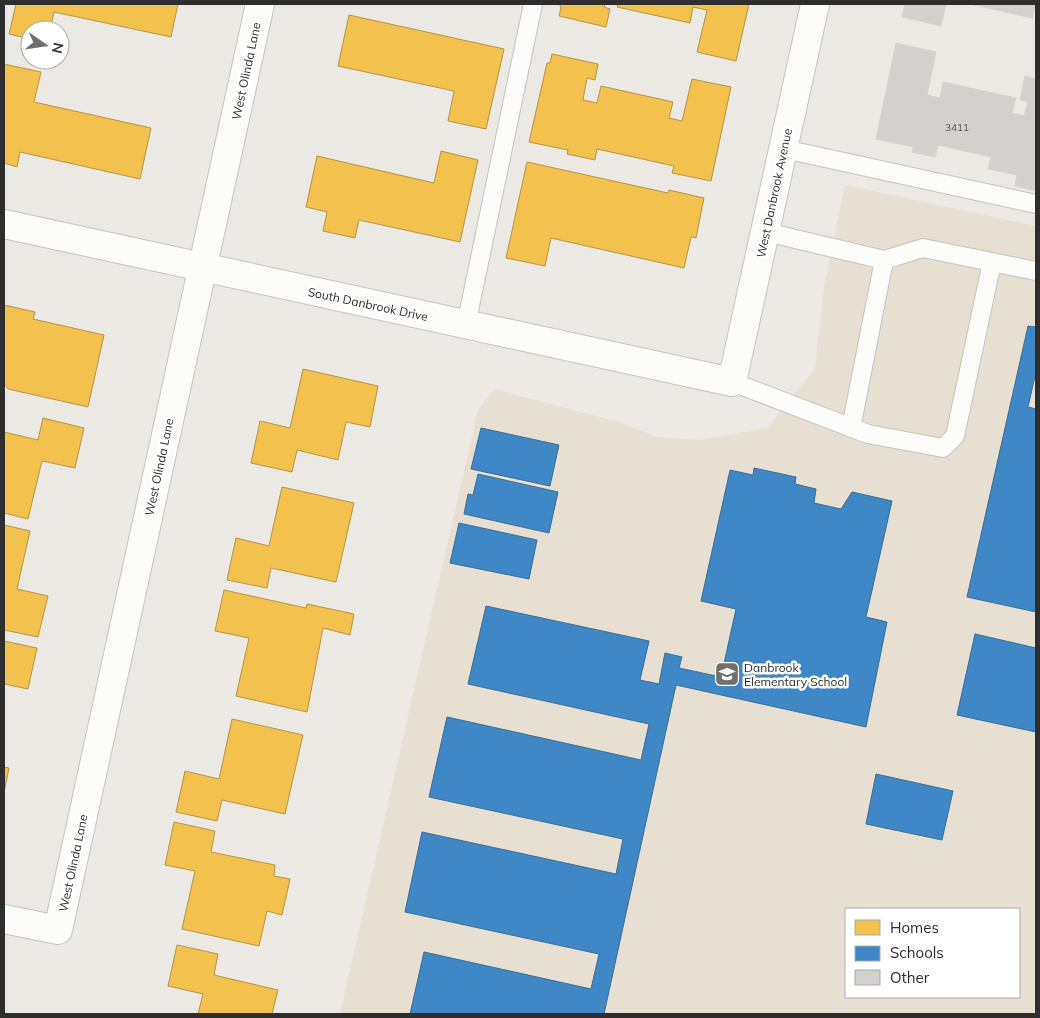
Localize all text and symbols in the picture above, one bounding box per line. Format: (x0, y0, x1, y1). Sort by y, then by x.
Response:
north arrow (20, 20, 70, 70)
street label: West Olinda Lane (228, 21, 264, 121)
text: N (48, 41, 68, 55)
house number: 3411 (945, 121, 969, 134)
street label: West Danbrook Avenue (753, 127, 795, 259)
street label: South Danbrook Drive (307, 284, 429, 324)
street label: West Olinda Lane (141, 417, 177, 517)
place label: Danbrook Elementary School (744, 660, 847, 689)
school or university icon: Danbrook Elementary School (714, 661, 740, 687)
street label: West Olinda Lane (55, 813, 91, 913)
legend (845, 908, 1020, 998)
text: Homes (890, 918, 939, 937)
text: Schools (890, 943, 944, 962)
text: Other (890, 968, 930, 987)

